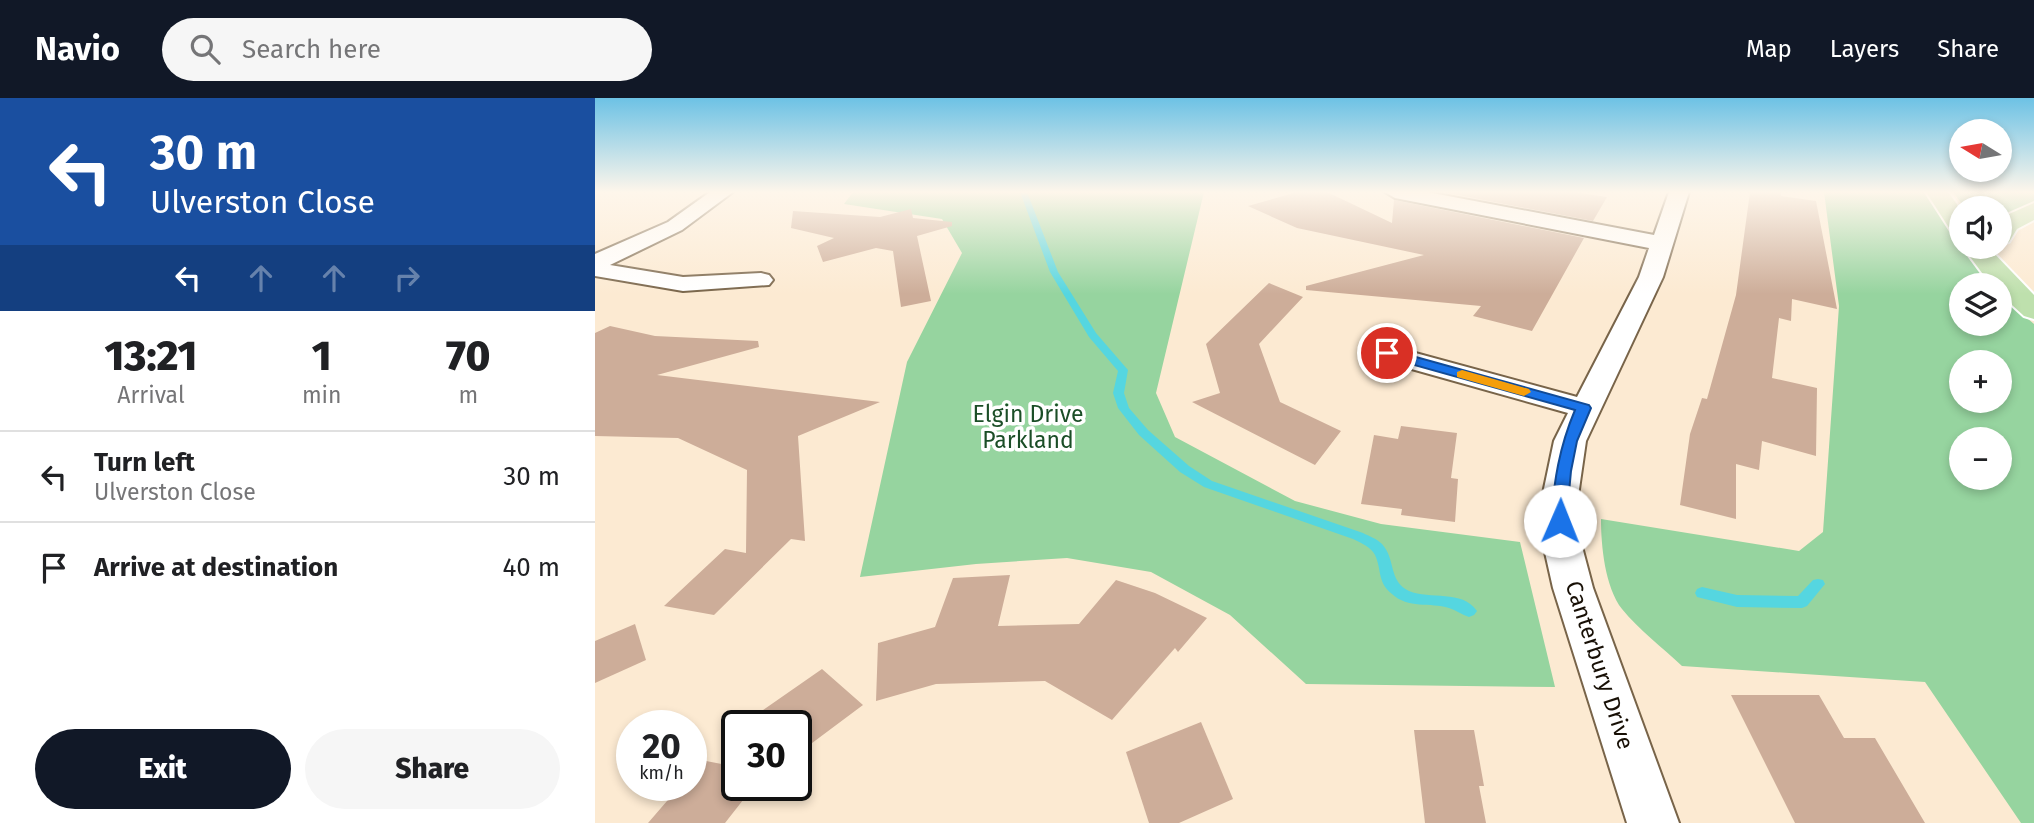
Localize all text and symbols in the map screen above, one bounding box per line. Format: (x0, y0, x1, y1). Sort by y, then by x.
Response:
search box (162, 18, 652, 81)
text: Navio (35, 29, 120, 69)
icon: search (186, 30, 224, 68)
text: Search here (242, 34, 381, 65)
text: Map (1746, 35, 1792, 63)
text: Layers (1830, 35, 1899, 63)
text: Share (1937, 35, 1999, 63)
north arrow (1949, 119, 2013, 182)
map controls (1949, 119, 2012, 490)
text: 30 m (150, 123, 257, 182)
icon: left (35, 126, 126, 217)
text: Ulverston Close (150, 183, 375, 221)
button: sound (1949, 196, 2012, 259)
icon: left (169, 259, 207, 297)
icon: ahead (242, 259, 280, 297)
icon: ahead (315, 259, 353, 297)
icon: right (388, 259, 426, 297)
button: layers (1949, 273, 2012, 336)
pin (1357, 323, 1417, 383)
text: 13:21 (104, 331, 197, 381)
text: 1 (312, 331, 332, 381)
text: 70 (446, 331, 491, 381)
icon: arrive (1368, 334, 1406, 372)
button: + (1949, 350, 2012, 413)
text: Arrival (117, 381, 185, 409)
text: min (302, 381, 342, 409)
text: m (458, 381, 478, 409)
park label: Elgin Drive Parkland (973, 400, 1083, 454)
button: − (1949, 427, 2012, 490)
text: Turn left (94, 447, 195, 478)
icon: left (35, 458, 73, 496)
text: 30 m (503, 461, 560, 492)
text: Ulverston Close (94, 478, 256, 506)
position arrow (1523, 484, 1597, 558)
icon: arrive (35, 549, 73, 587)
text: Arrive at destination (94, 552, 338, 583)
text: 40 m (502, 552, 560, 583)
street label: Canterbury Drive (1560, 577, 1640, 753)
speed limit sign: 30 (721, 710, 812, 801)
text: 20 (642, 725, 681, 767)
button: Exit (35, 729, 291, 809)
button: Share (305, 729, 560, 809)
text: km/h (639, 762, 684, 784)

